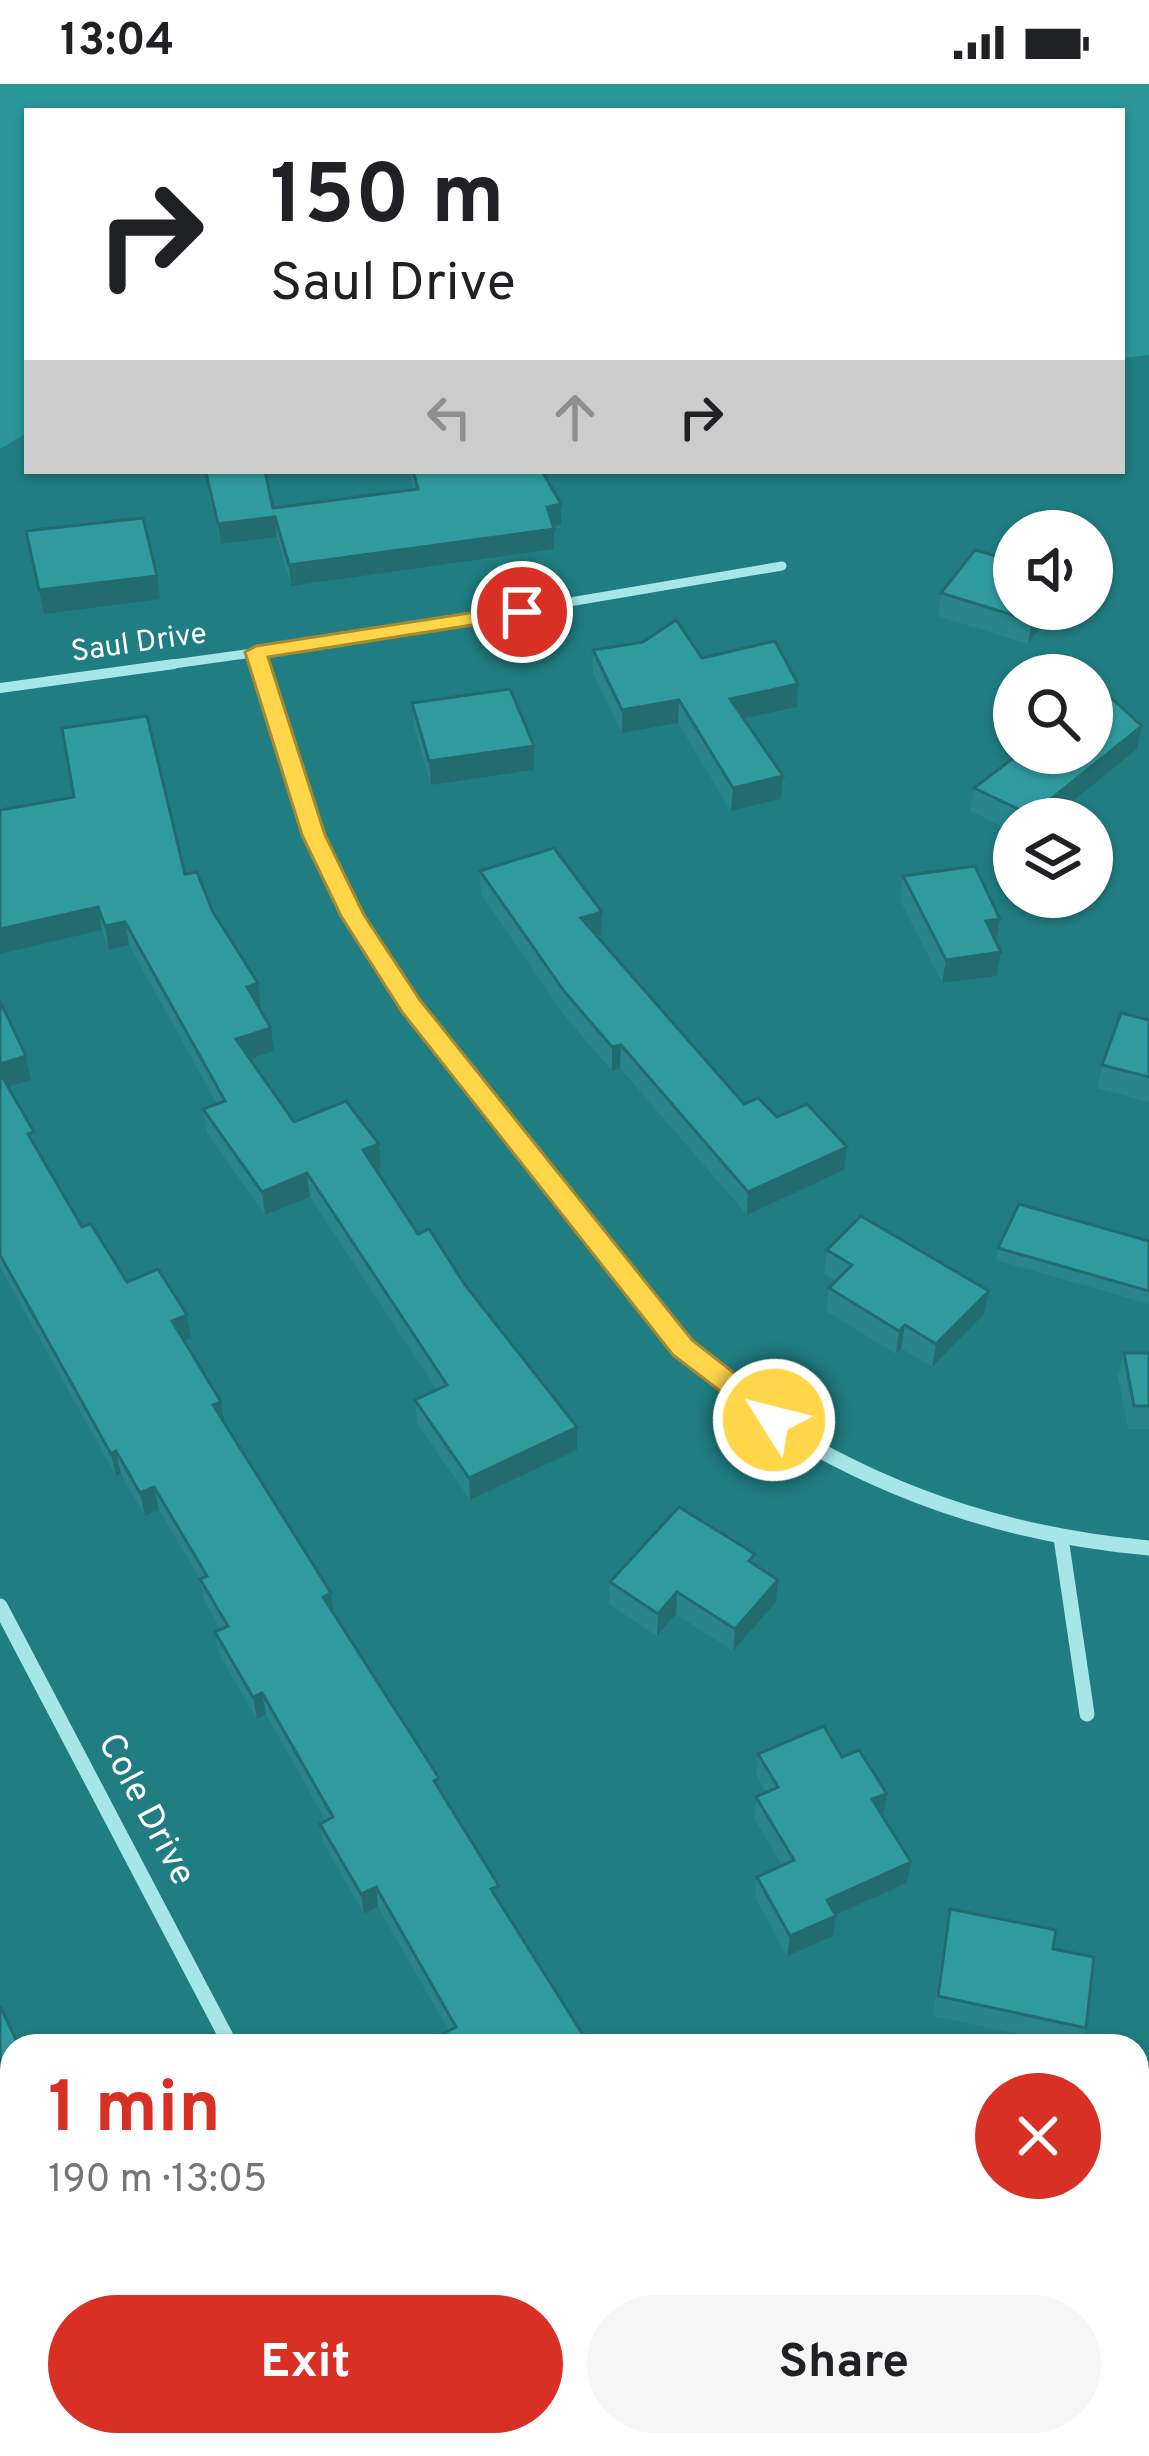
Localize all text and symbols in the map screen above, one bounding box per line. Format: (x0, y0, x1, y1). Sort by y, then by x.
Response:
text: 13:04 (60, 14, 174, 71)
text: 150 m (270, 147, 505, 253)
icon: right (72, 156, 228, 312)
text: Saul Drive (270, 251, 516, 320)
icon: left (416, 384, 482, 450)
icon: ahead (542, 384, 608, 450)
icon: right (668, 384, 734, 450)
map controls (993, 510, 1113, 918)
button: sound (993, 510, 1113, 630)
pin (471, 561, 573, 663)
icon: arrive (489, 579, 555, 645)
street label: Saul Drive (69, 616, 209, 672)
button: search (993, 654, 1113, 774)
button: layers (993, 798, 1113, 918)
position arrow (711, 1357, 837, 1483)
street label: Cole Drive (86, 1726, 204, 1894)
text: 1 min (48, 2066, 221, 2158)
button: close (975, 2073, 1101, 2199)
text: 190 m · 13:05 (48, 2157, 267, 2206)
button: Exit (48, 2295, 563, 2433)
button: Share (587, 2295, 1101, 2433)

